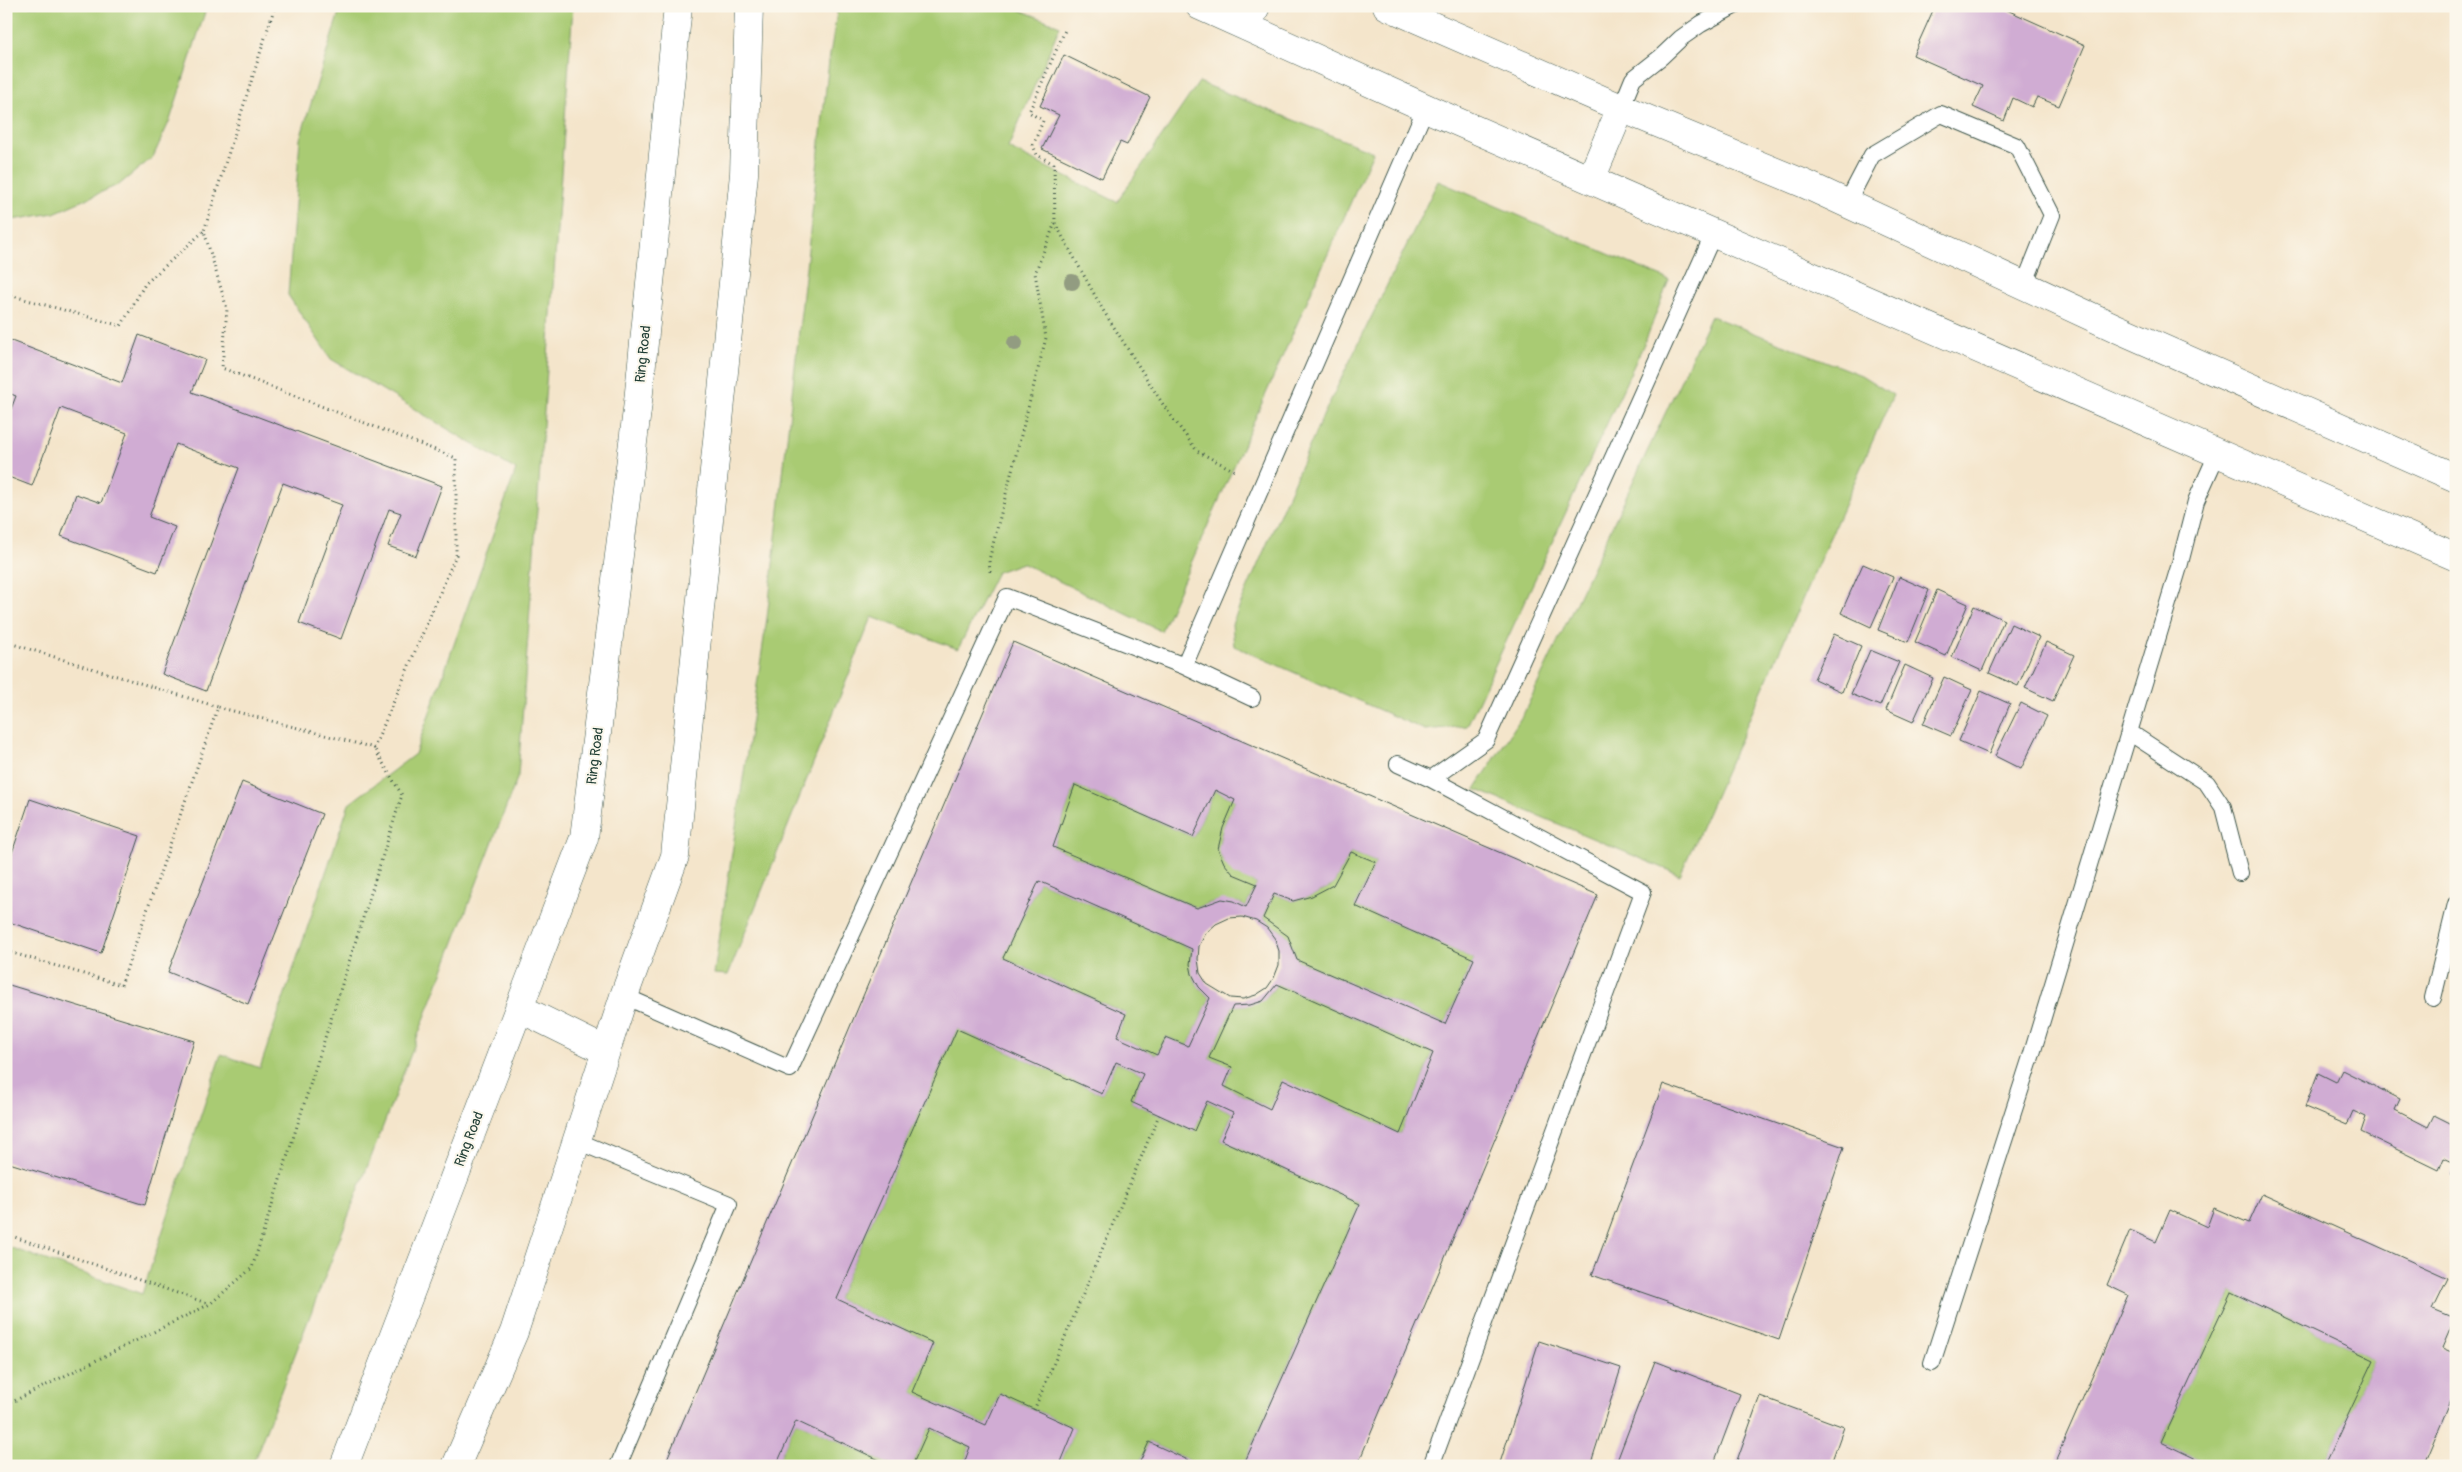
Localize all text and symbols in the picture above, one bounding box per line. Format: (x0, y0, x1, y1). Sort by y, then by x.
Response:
street label: Ring Road (632, 324, 654, 383)
street label: Ring Road (583, 726, 607, 786)
street label: Ring Road (451, 1109, 487, 1169)

